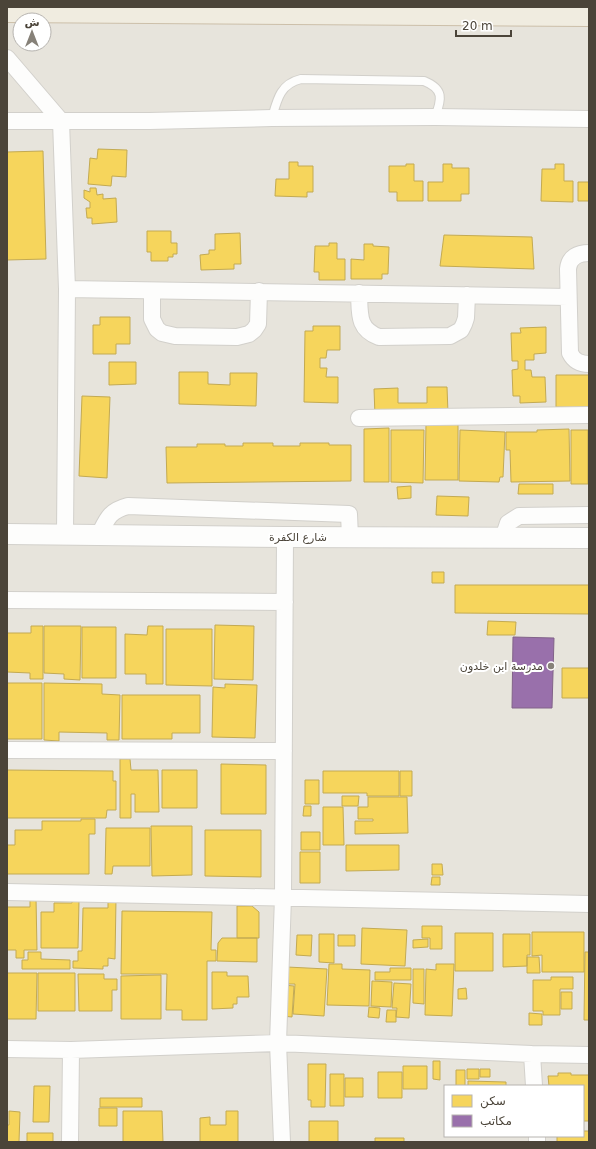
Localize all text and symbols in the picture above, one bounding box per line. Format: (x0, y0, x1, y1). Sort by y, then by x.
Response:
north arrow (12, 12, 52, 52)
scale bar (456, 12, 511, 38)
text: ش (24, 16, 40, 29)
text: 20 m (462, 19, 493, 33)
street label: شارع الكفرة (269, 531, 327, 544)
place label: مدرسة ابن خلدون (460, 660, 543, 673)
marker: مدرسة ابن خلدون (546, 661, 556, 671)
legend (444, 1085, 584, 1137)
text: سكن (480, 1094, 506, 1109)
text: مكاتب (480, 1114, 512, 1128)

